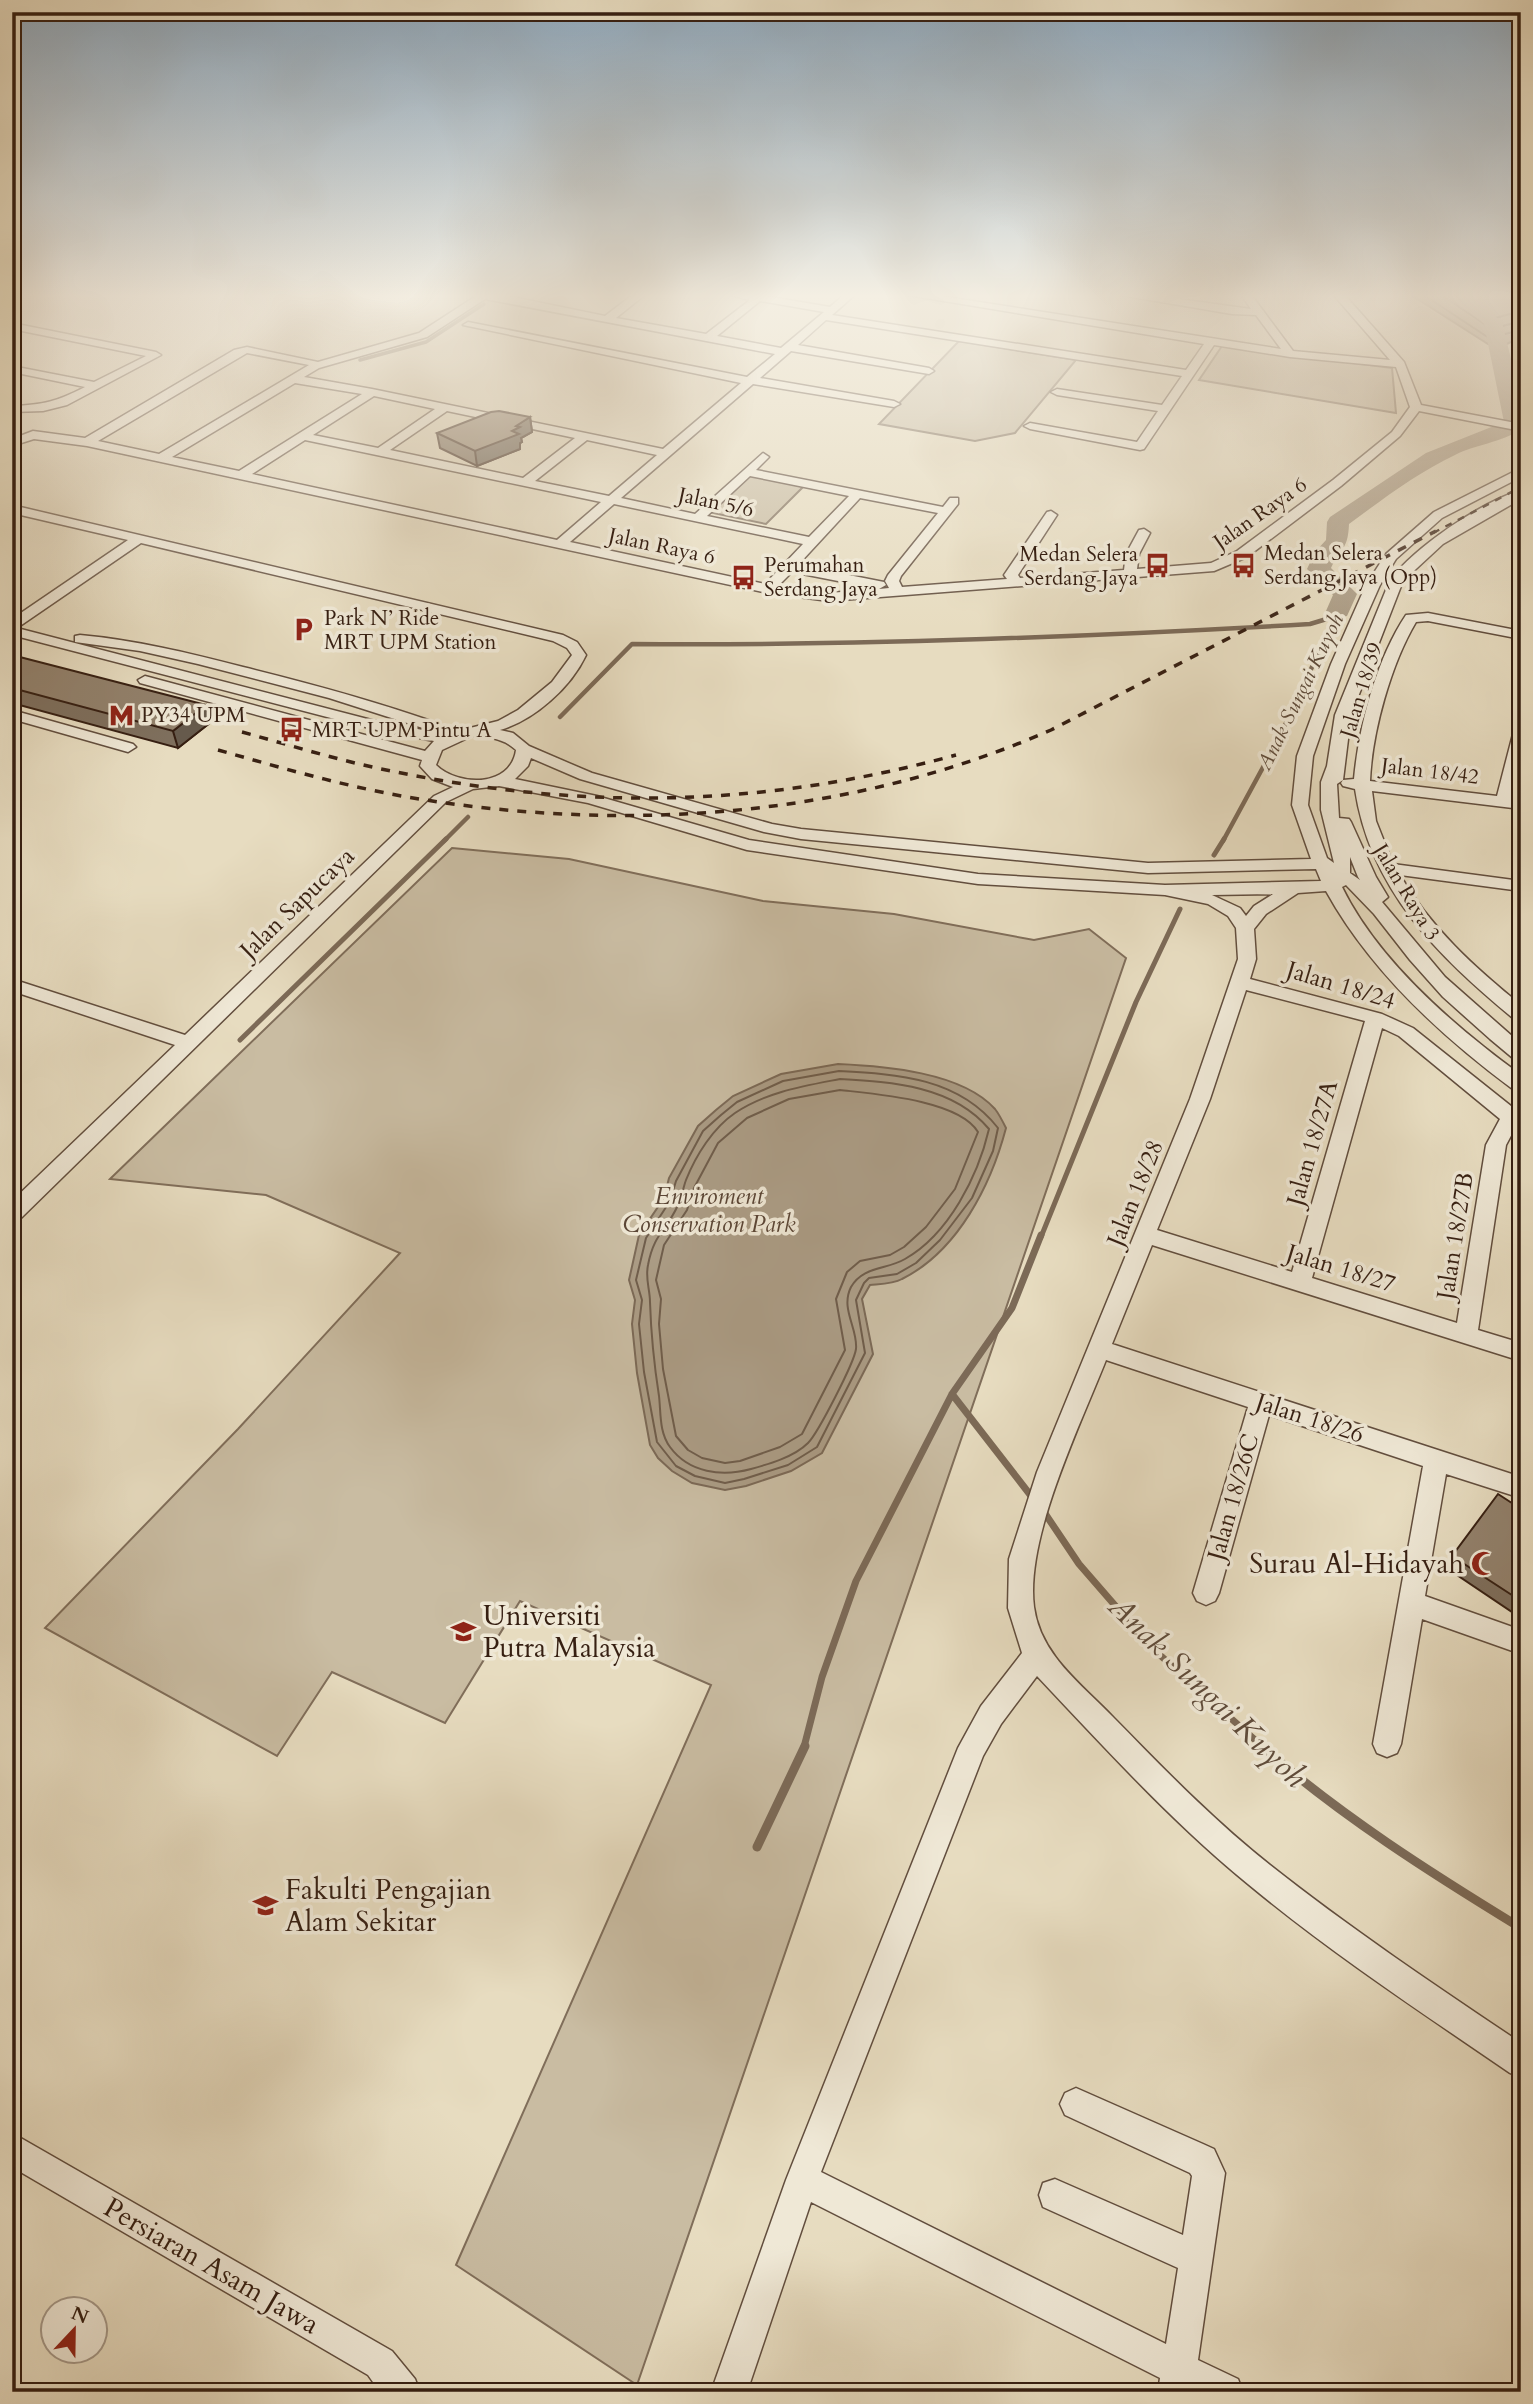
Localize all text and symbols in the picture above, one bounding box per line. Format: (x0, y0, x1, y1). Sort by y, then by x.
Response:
street label: Jalan Raya 6 (1205, 470, 1313, 558)
street label: Jalan 5/6 (673, 480, 756, 525)
street label: Jalan Raya 6 (603, 520, 718, 572)
place label: Medan Selera Serdang Jaya (Opp) (1264, 539, 1437, 592)
place label: Medan Selera Serdang Jaya (1019, 540, 1138, 593)
place label: Perumahan Serdang Jaya (764, 551, 878, 604)
bus stop icon: Medan Selera Serdang Jaya (Opp) (1230, 551, 1258, 579)
bus stop icon: Medan Selera Serdang Jaya (1144, 552, 1172, 580)
bus stop icon: Perumahan Serdang Jaya (730, 563, 758, 591)
place label: Park N’ Ride MRT UPM Station (324, 604, 496, 657)
water label: Anak Sungai Kuyoh (1250, 609, 1351, 776)
parking icon: Park N’ Ride MRT UPM Station (290, 616, 318, 644)
street label: Jalan 18/39 (1332, 639, 1390, 744)
metro station icon: PY34 UPM (107, 701, 135, 729)
place label: PY34 UPM (141, 701, 246, 730)
bus stop icon: MRT UPM Pintu A (278, 716, 306, 744)
place label: MRT UPM Pintu A (312, 716, 491, 745)
street label: Jalan 18/42 (1377, 751, 1481, 792)
street label: Jalan Raya 3 (1365, 836, 1447, 946)
street label: Jalan Sapucaya (231, 840, 362, 969)
street label: Jalan 18/24 (1280, 952, 1399, 1018)
street label: Jalan 18/27A (1278, 1076, 1346, 1213)
street label: Jalan 18/28 (1098, 1135, 1172, 1254)
street label: Jalan 18/27B (1429, 1170, 1482, 1305)
park label: Enviroment Conservation Park (622, 1180, 796, 1241)
street label: Jalan 18/27 (1280, 1235, 1399, 1301)
street label: Jalan 18/26 (1249, 1385, 1368, 1451)
street label: Jalan 18/26C (1199, 1430, 1267, 1567)
place label: Surau Al-Hidayah (1249, 1545, 1464, 1583)
mosque icon: Surau Al-Hidayah (1470, 1549, 1498, 1577)
water label: Anak Sungai Kuyoh (1098, 1585, 1316, 1798)
place label: Universiti Putra Malaysia (483, 1597, 655, 1667)
school or university icon: Universiti Putra Malaysia (449, 1617, 477, 1645)
place label: Fakulti Pengajian Alam Sekitar (285, 1871, 492, 1941)
school or university icon: Fakulti Pengajian Alam Sekitar (251, 1891, 279, 1919)
street label: Persiaran Asam Jawa (97, 2189, 326, 2343)
north arrow (38, 2296, 108, 2366)
text: N (67, 2300, 93, 2330)

